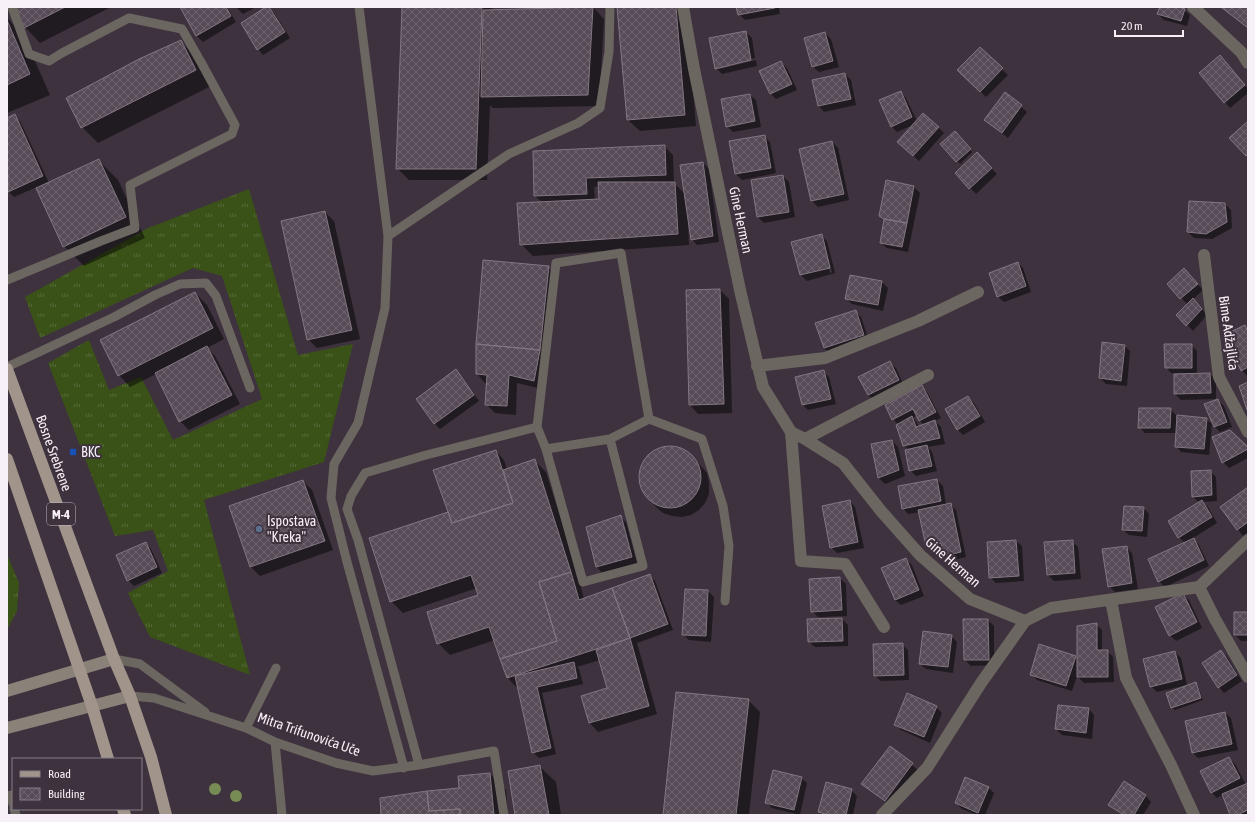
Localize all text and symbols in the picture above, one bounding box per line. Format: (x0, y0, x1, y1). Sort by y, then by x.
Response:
scale bar (1115, 12, 1183, 38)
text: 20 m (1121, 19, 1143, 33)
street label: Gine Herman (726, 185, 756, 255)
street label: Bime Adžajlića (1216, 295, 1242, 371)
street label: Bosne Srebrene (33, 413, 75, 493)
place label: BKC (81, 444, 101, 460)
marker: BKC (68, 447, 78, 457)
road number: M-4 (47, 503, 75, 525)
place label: Ispostava "Kreka" (267, 513, 316, 545)
marker: Ispostava "Kreka" (254, 524, 264, 534)
street label: Gine Herman (922, 534, 984, 590)
street label: Mitra Trifunovića Uče (255, 709, 363, 759)
legend (12, 758, 142, 810)
text: Road (48, 767, 71, 781)
text: Building (48, 787, 86, 801)

